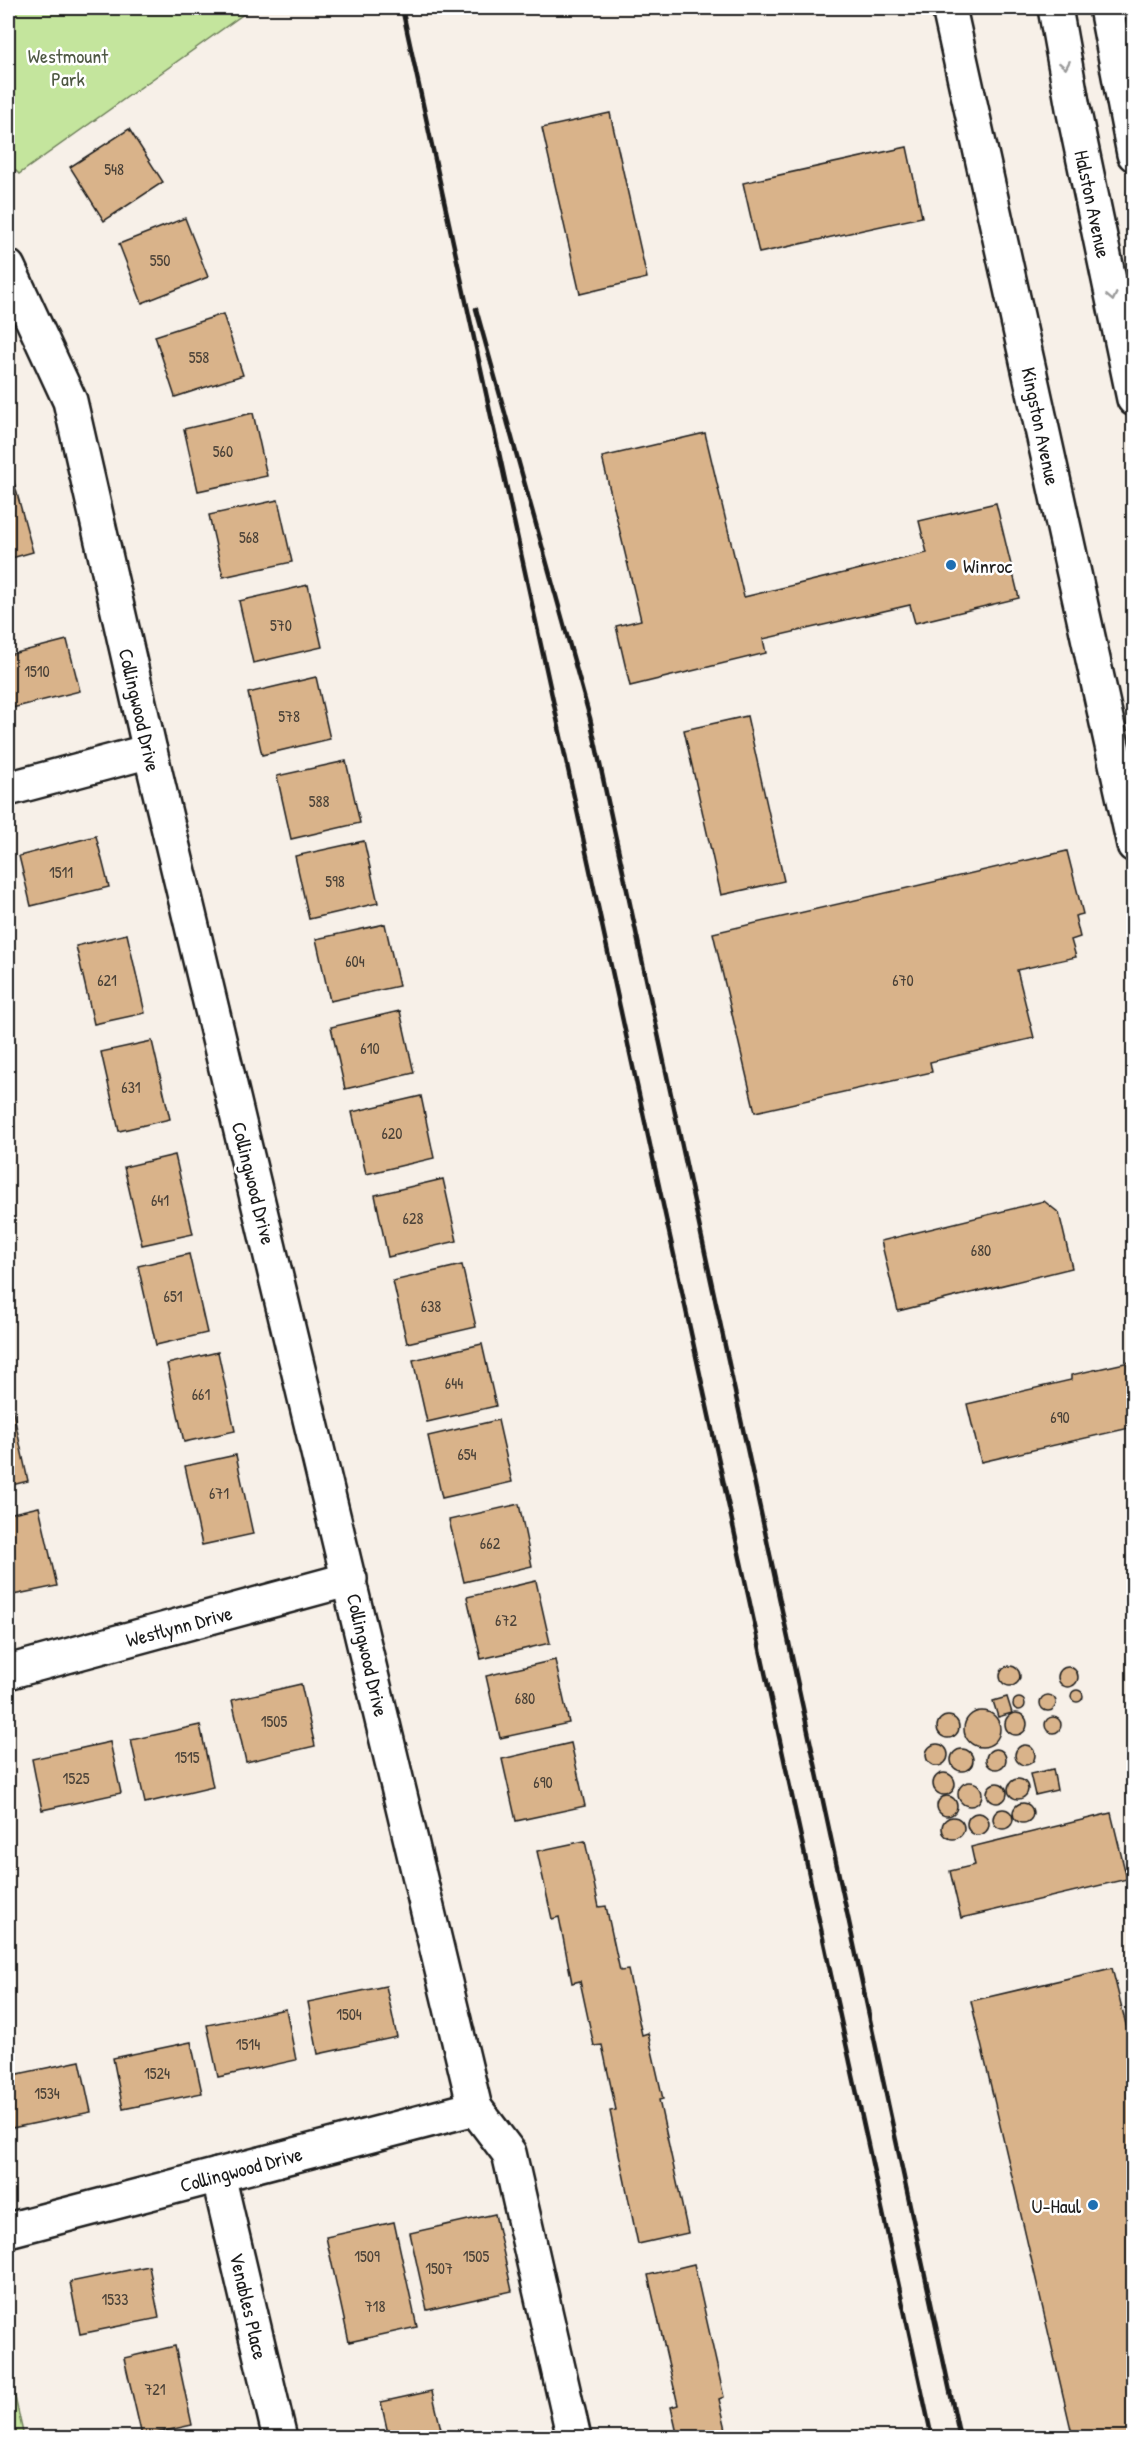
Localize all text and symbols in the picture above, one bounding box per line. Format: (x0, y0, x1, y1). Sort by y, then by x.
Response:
park label: Westmount Park (28, 42, 109, 92)
one-way arrow (1058, 60, 1071, 70)
street label: Halston Avenue (1068, 148, 1118, 260)
house number: 548 (104, 158, 124, 180)
house number: 550 (150, 249, 170, 271)
one-way arrow (1105, 292, 1118, 302)
house number: 558 (189, 346, 209, 368)
street label: Kingston Avenue (1015, 365, 1067, 487)
house number: 560 (213, 440, 233, 462)
house number: 568 (239, 526, 259, 548)
place label: Winroc (963, 552, 1013, 579)
marker: Winroc (944, 558, 958, 572)
house number: 570 (270, 614, 292, 636)
street label: Collingwood Drive (113, 646, 167, 774)
house number: 1510 (24, 660, 50, 682)
house number: 578 (278, 705, 300, 727)
house number: 588 (309, 790, 329, 812)
house number: 1511 (49, 861, 73, 883)
house number: 598 (325, 870, 345, 892)
house number: 604 (345, 950, 365, 972)
house number: 621 (97, 969, 117, 991)
house number: 670 (892, 969, 914, 991)
house number: 610 (360, 1037, 380, 1059)
house number: 631 (121, 1076, 141, 1098)
street label: Collingwood Drive (226, 1119, 282, 1247)
house number: 620 (381, 1122, 403, 1144)
house number: 641 (151, 1189, 169, 1211)
house number: 628 (403, 1207, 423, 1229)
house number: 680 (971, 1239, 991, 1261)
house number: 651 (164, 1285, 183, 1307)
house number: 638 (421, 1295, 441, 1317)
house number: 644 (445, 1372, 463, 1394)
house number: 661 (192, 1383, 210, 1405)
house number: 690 (1050, 1406, 1070, 1428)
house number: 654 (457, 1443, 477, 1465)
house number: 671 (209, 1482, 229, 1504)
house number: 662 (480, 1532, 501, 1554)
street label: Collingwood Drive (341, 1591, 395, 1719)
street label: Westlynn Drive (123, 1599, 235, 1653)
house number: 672 (495, 1609, 517, 1631)
house number: 680 (515, 1687, 535, 1709)
house number: 1505 (261, 1710, 287, 1732)
house number: 1515 (174, 1746, 200, 1768)
house number: 1525 (63, 1767, 90, 1789)
house number: 690 (533, 1771, 553, 1793)
house number: 1504 (336, 2003, 362, 2025)
house number: 1514 (236, 2033, 260, 2055)
house number: 1524 (144, 2062, 170, 2084)
house number: 1534 (34, 2082, 60, 2104)
street label: Collingwood Drive (177, 2140, 305, 2198)
place label: U-Haul (1031, 2192, 1082, 2219)
marker: U-Haul (1086, 2198, 1100, 2212)
house number: 1509 (354, 2245, 380, 2267)
house number: 1505 (463, 2245, 489, 2267)
street label: Venables Place (224, 2250, 274, 2362)
house number: 1507 (425, 2257, 453, 2279)
house number: 1533 (102, 2288, 128, 2310)
house number: 718 (365, 2295, 385, 2317)
house number: 721 (144, 2378, 166, 2400)

